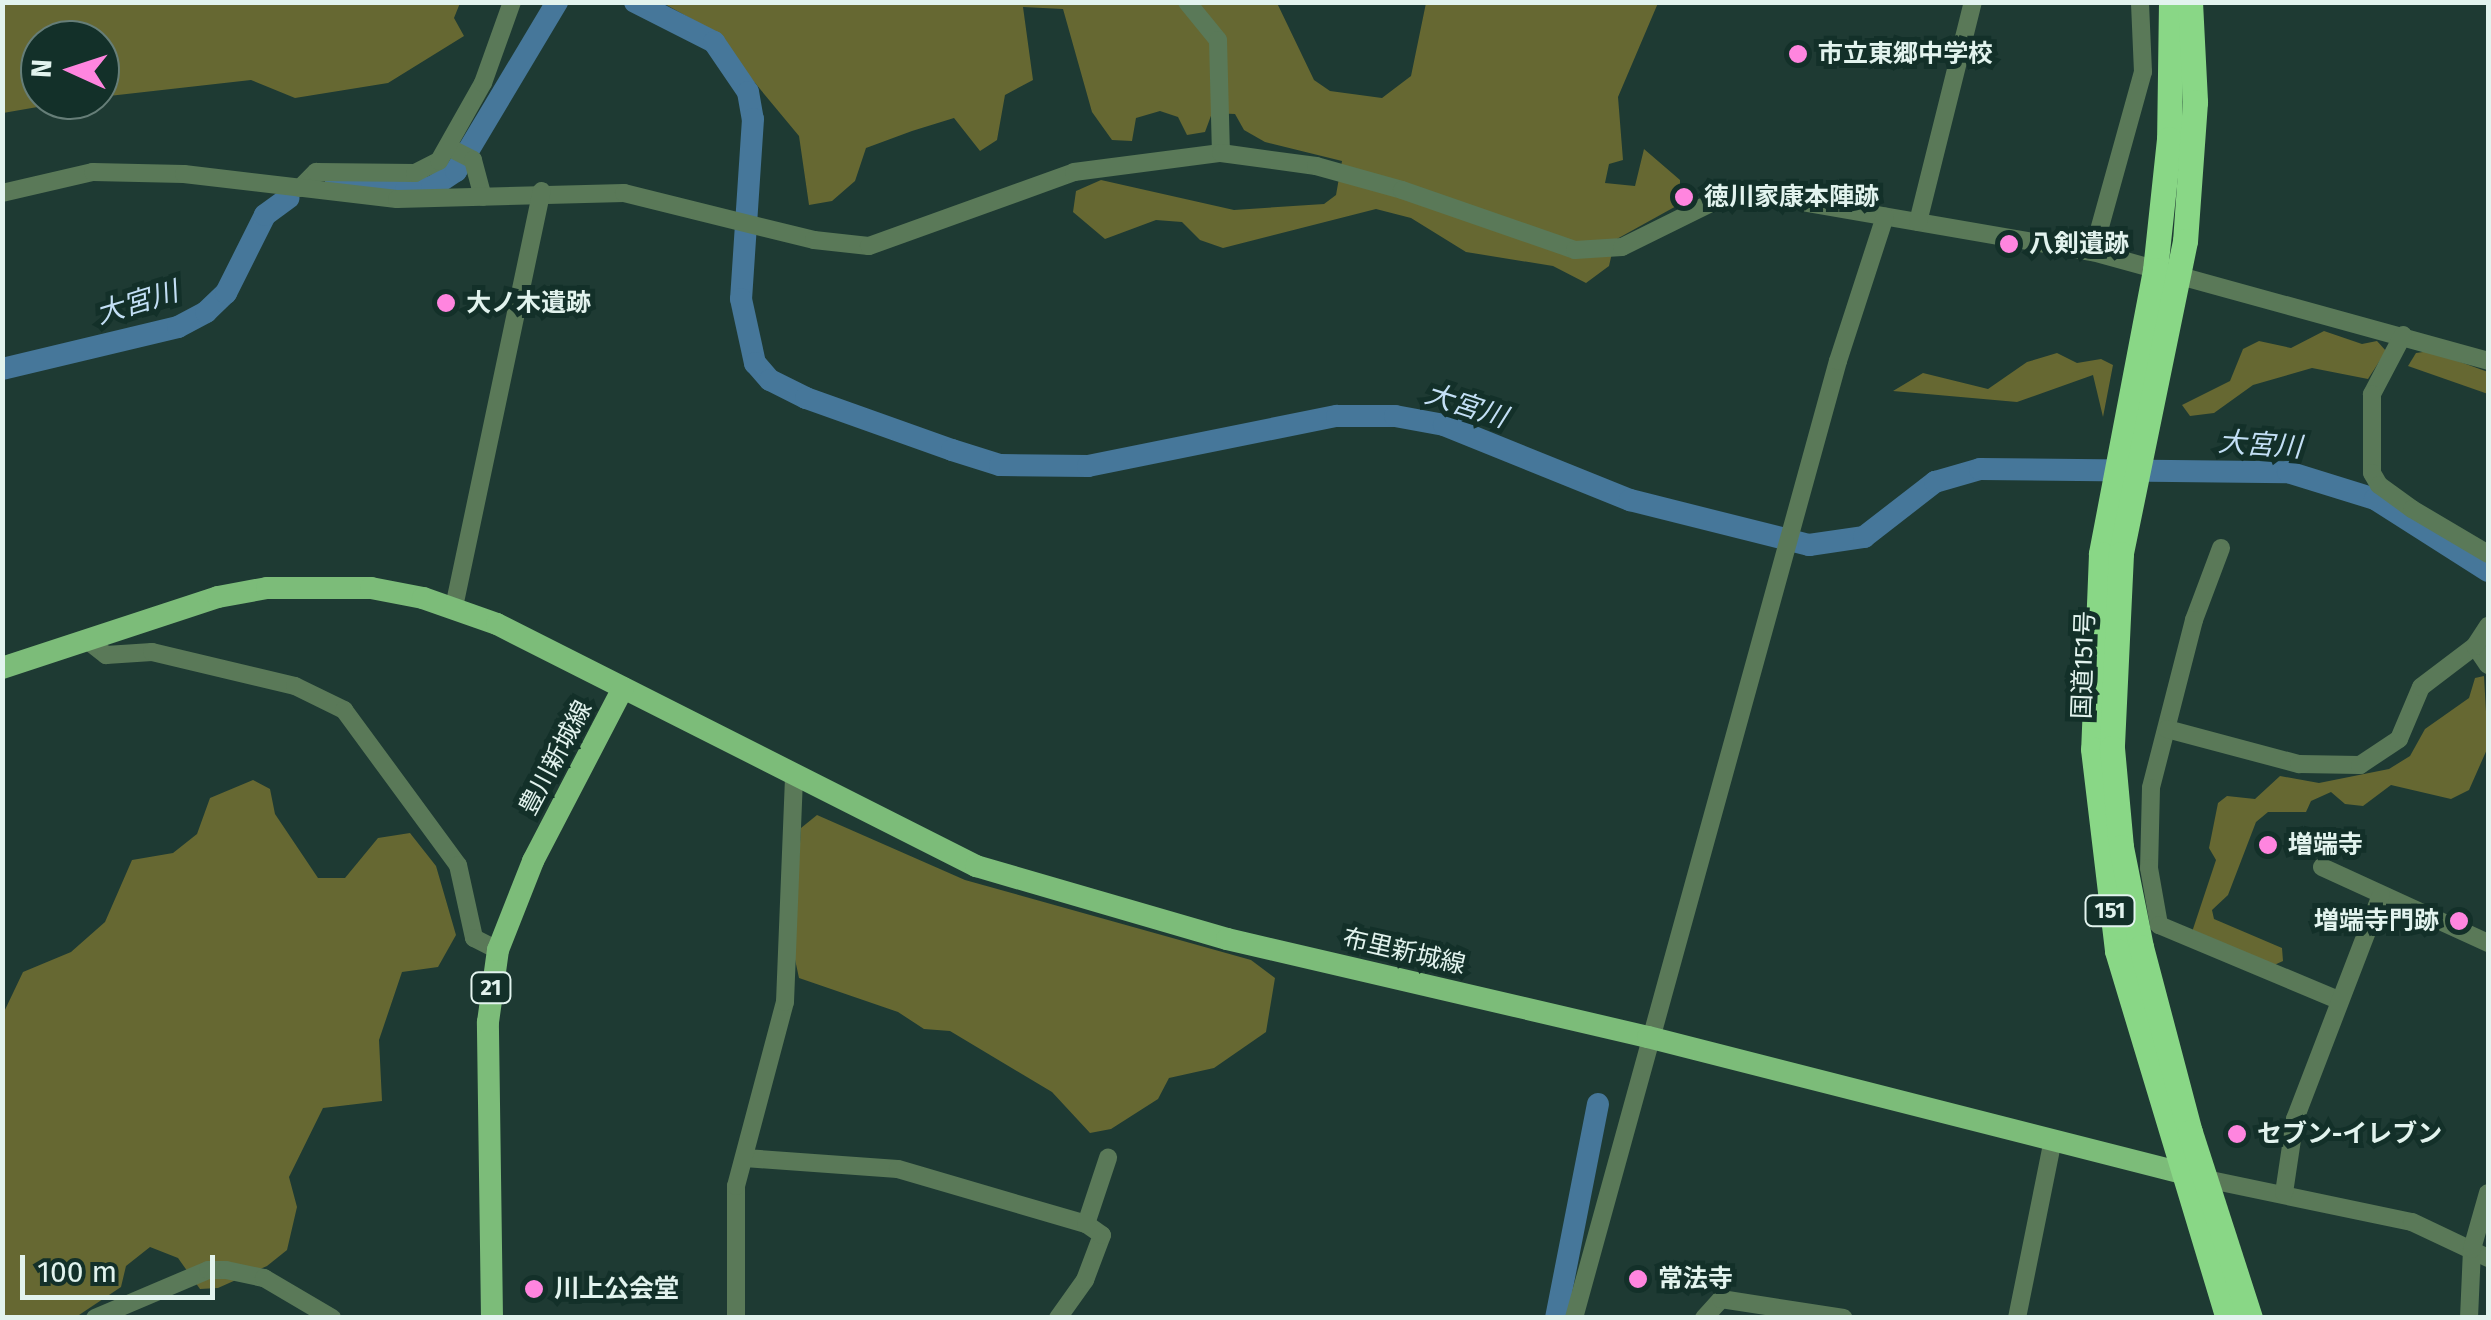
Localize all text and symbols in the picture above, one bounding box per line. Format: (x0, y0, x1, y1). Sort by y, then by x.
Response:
north arrow (20, 20, 120, 120)
place label: 市立東郷中学校 (1818, 39, 1993, 69)
marker: 市立東郷中学校 (1787, 43, 1809, 65)
text: N (25, 58, 59, 79)
place label: 徳川家康本陣跡 (1704, 182, 1879, 212)
marker: 徳川家康本陣跡 (1673, 186, 1695, 208)
place label: 八剣遺跡 (2029, 229, 2129, 259)
marker: 八剣遺跡 (1998, 233, 2020, 255)
water label: 大宮川 (92, 275, 182, 331)
place label: 大ノ木遺跡 (466, 288, 591, 318)
marker: 大ノ木遺跡 (435, 292, 457, 314)
water label: 大宮川 (1421, 377, 1511, 435)
water label: 大宮川 (2217, 425, 2303, 465)
street label: 国道151号 (2067, 611, 2101, 719)
street label: 豊川新城線 (513, 696, 599, 820)
place label: 増端寺 (2288, 830, 2363, 860)
marker: 増端寺 (2257, 834, 2279, 856)
road number: 151 (2082, 894, 2138, 928)
place label: 増端寺門跡 (2314, 906, 2439, 936)
marker: 増端寺門跡 (2448, 910, 2470, 932)
street label: 布里新城線 (1340, 923, 1468, 981)
road number: 21 (468, 971, 514, 1005)
place label: セブン-イレブン (2257, 1119, 2442, 1149)
marker: セブン-イレブン (2226, 1123, 2248, 1145)
scale bar (25, 1235, 220, 1297)
text: 100 m (37, 1254, 117, 1290)
place label: 常法寺 (1658, 1264, 1733, 1294)
marker: 常法寺 (1627, 1268, 1649, 1290)
place label: 川上公会堂 (554, 1274, 679, 1304)
marker: 川上公会堂 (523, 1278, 545, 1300)

